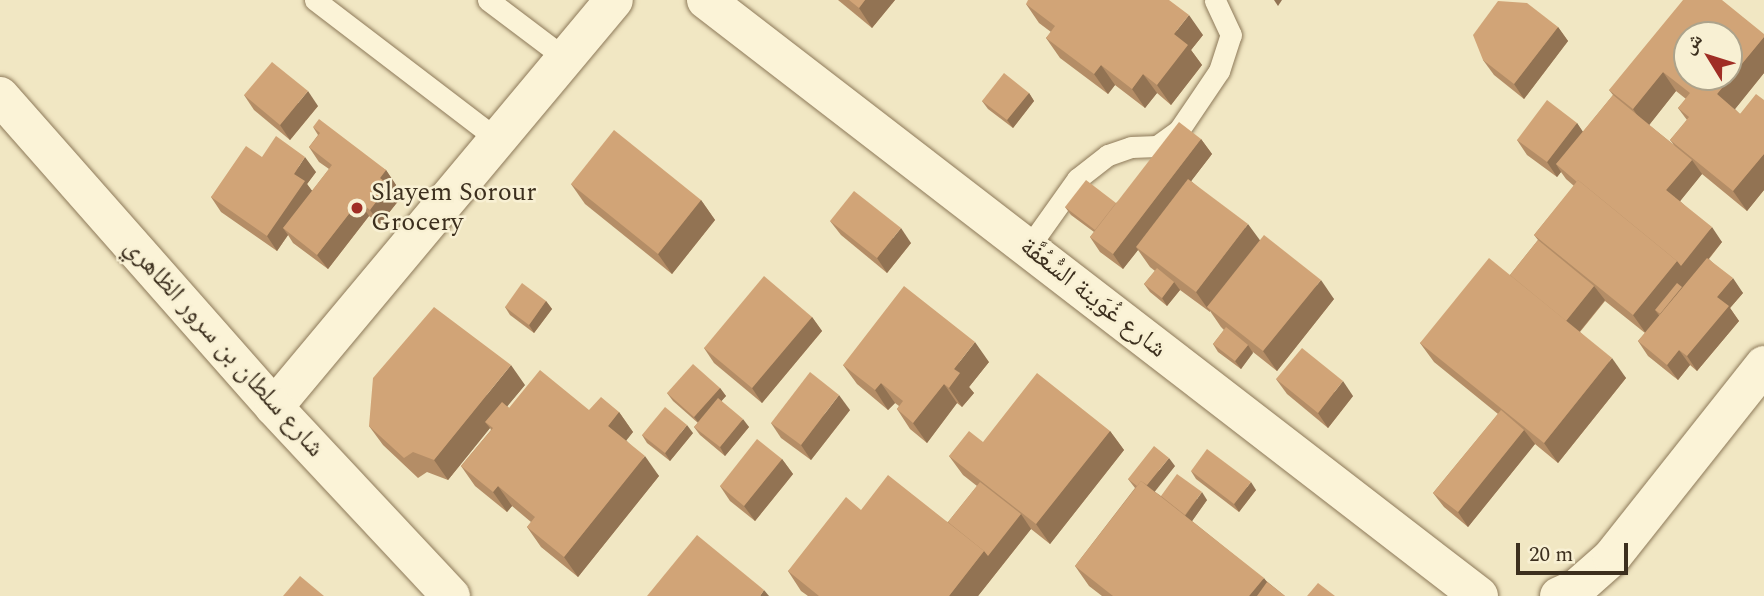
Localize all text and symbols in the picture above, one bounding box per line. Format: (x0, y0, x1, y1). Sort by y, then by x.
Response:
north arrow (1673, 21, 1743, 91)
text: ش (1675, 27, 1710, 61)
place label: Slayem Sorour Grocery (371, 177, 537, 238)
marker: Slayem Sorour Grocery (349, 200, 365, 216)
street label: شارع غُوَينة السُّعُفَّة (1013, 231, 1173, 365)
street label: شارع سلطان بن سرور الظاهري (118, 232, 330, 464)
scale bar (1519, 530, 1631, 574)
text: 20 m (1529, 539, 1573, 571)

